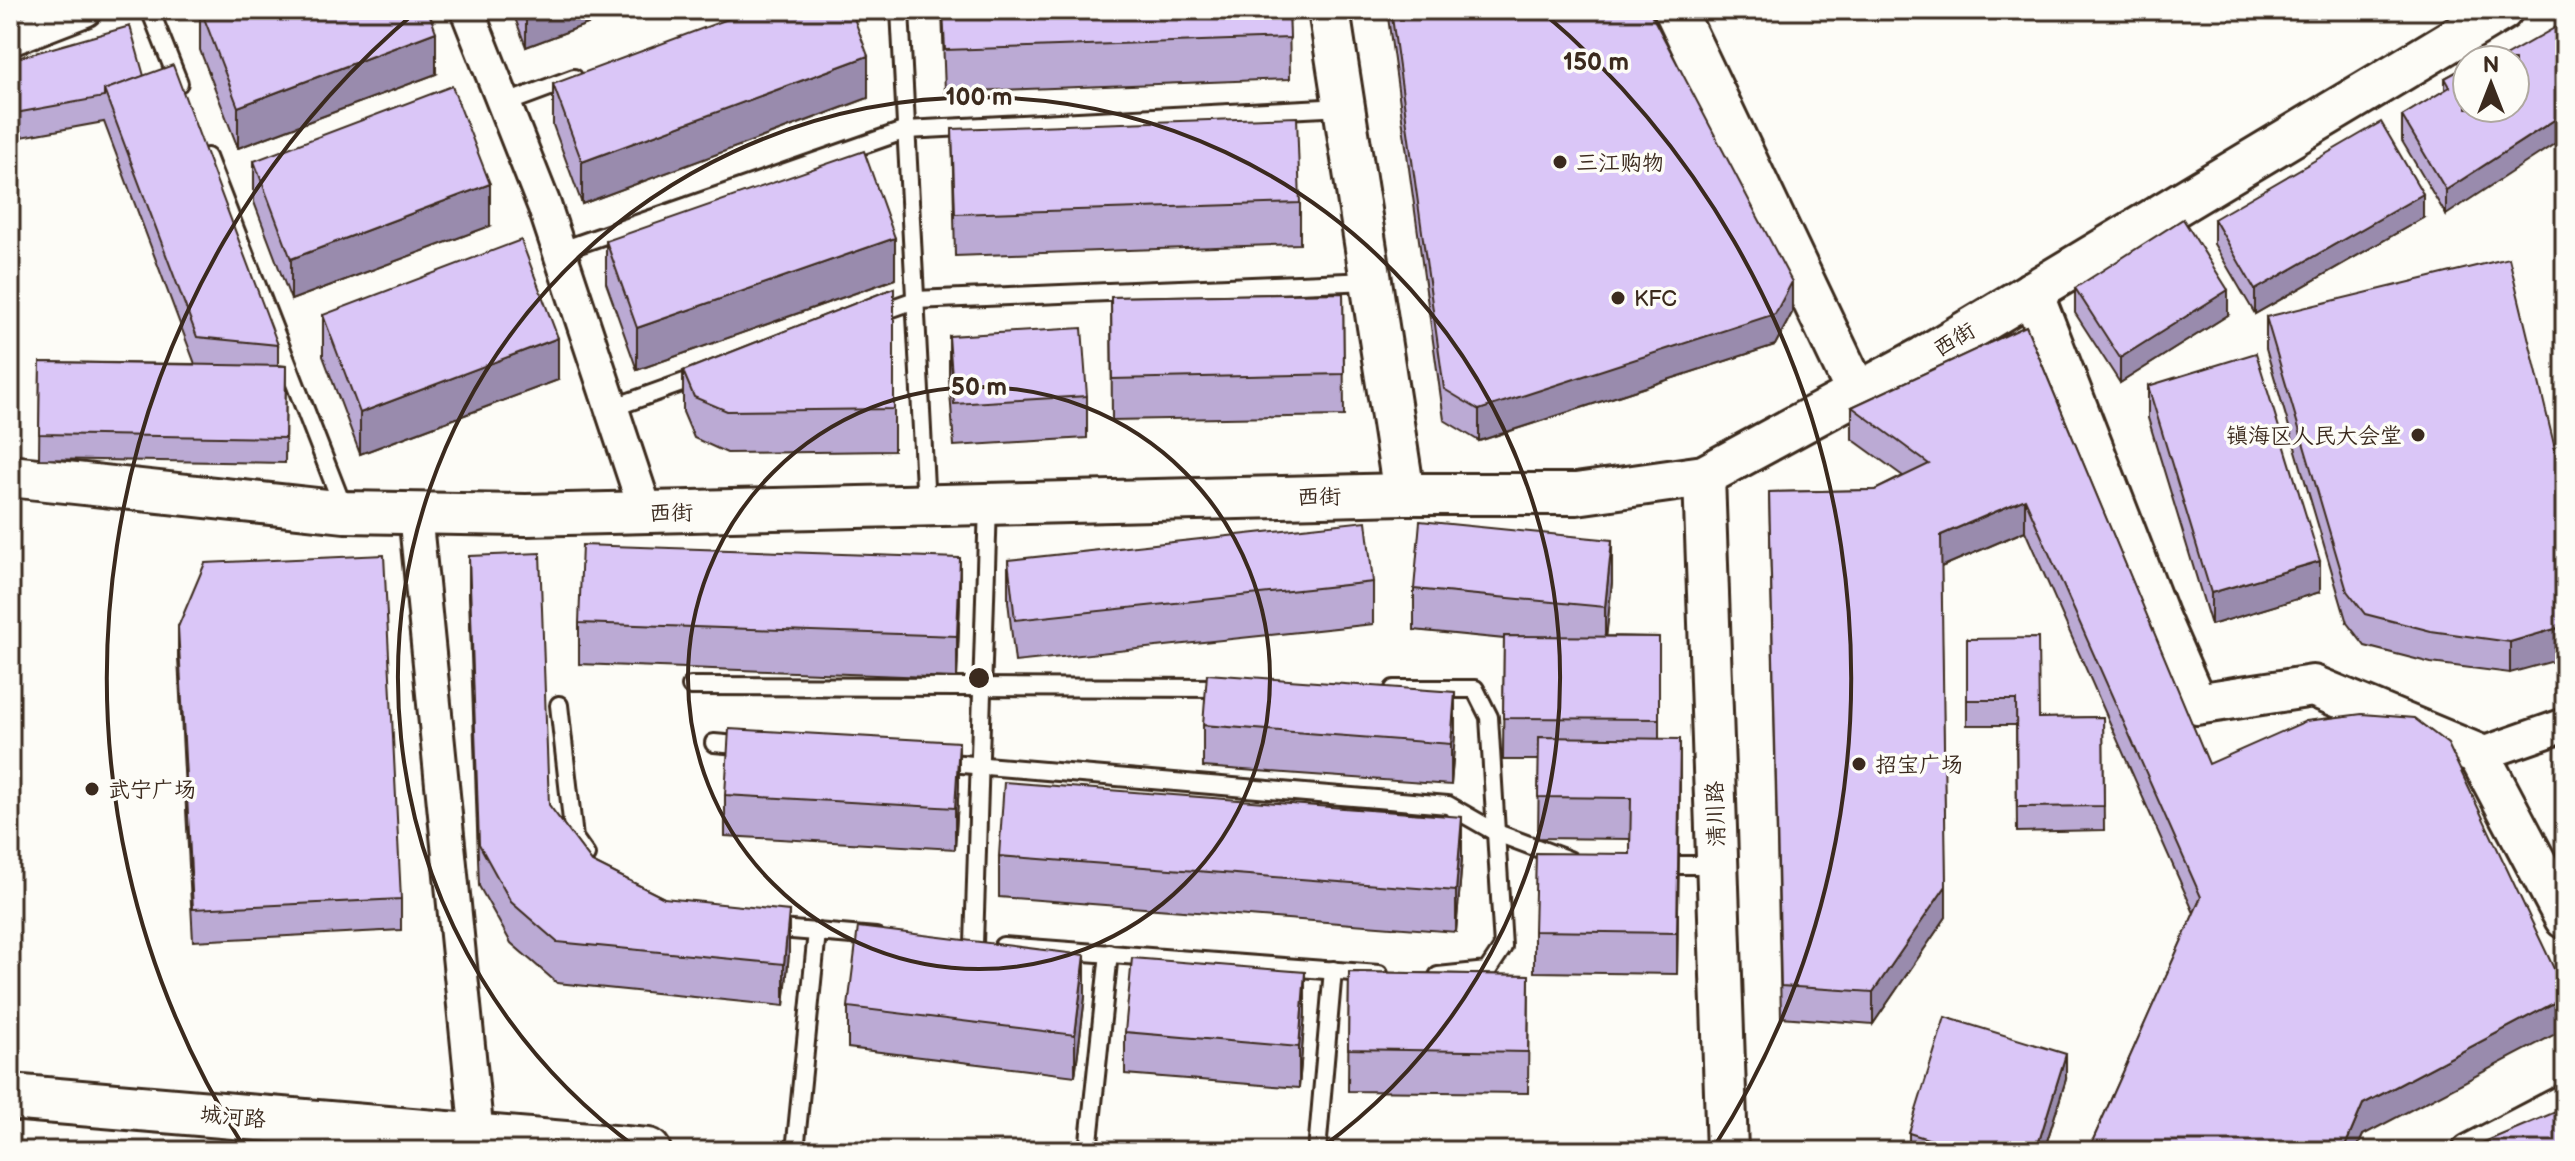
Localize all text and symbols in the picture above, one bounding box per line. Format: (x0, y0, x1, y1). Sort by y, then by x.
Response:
north arrow (2451, 44, 2531, 124)
text: 150 m (1563, 48, 1629, 77)
text: N (2483, 52, 2499, 79)
text: 100 m (946, 83, 1012, 112)
place label: 三江购物 (1576, 150, 1664, 177)
marker: 三江购物 (1551, 153, 1569, 171)
place label: KFC (1634, 286, 1677, 313)
marker: KFC (1609, 289, 1627, 307)
street label: 西街 (1929, 317, 1981, 363)
text: 50 m (951, 373, 1007, 402)
place label: 镇海区人民大会堂 (2226, 423, 2402, 450)
marker: 镇海区人民大会堂 (2409, 426, 2427, 444)
street label: 西街 (1297, 484, 1341, 511)
street label: 西街 (649, 500, 693, 527)
centre of rings (965, 664, 993, 692)
place label: 招宝广场 (1875, 752, 1963, 779)
marker: 招宝广场 (1850, 755, 1868, 773)
place label: 武宁广场 (108, 777, 196, 804)
marker: 武宁广场 (83, 780, 101, 798)
street label: 清川路 (1702, 780, 1731, 847)
street label: 城河路 (199, 1101, 267, 1134)

